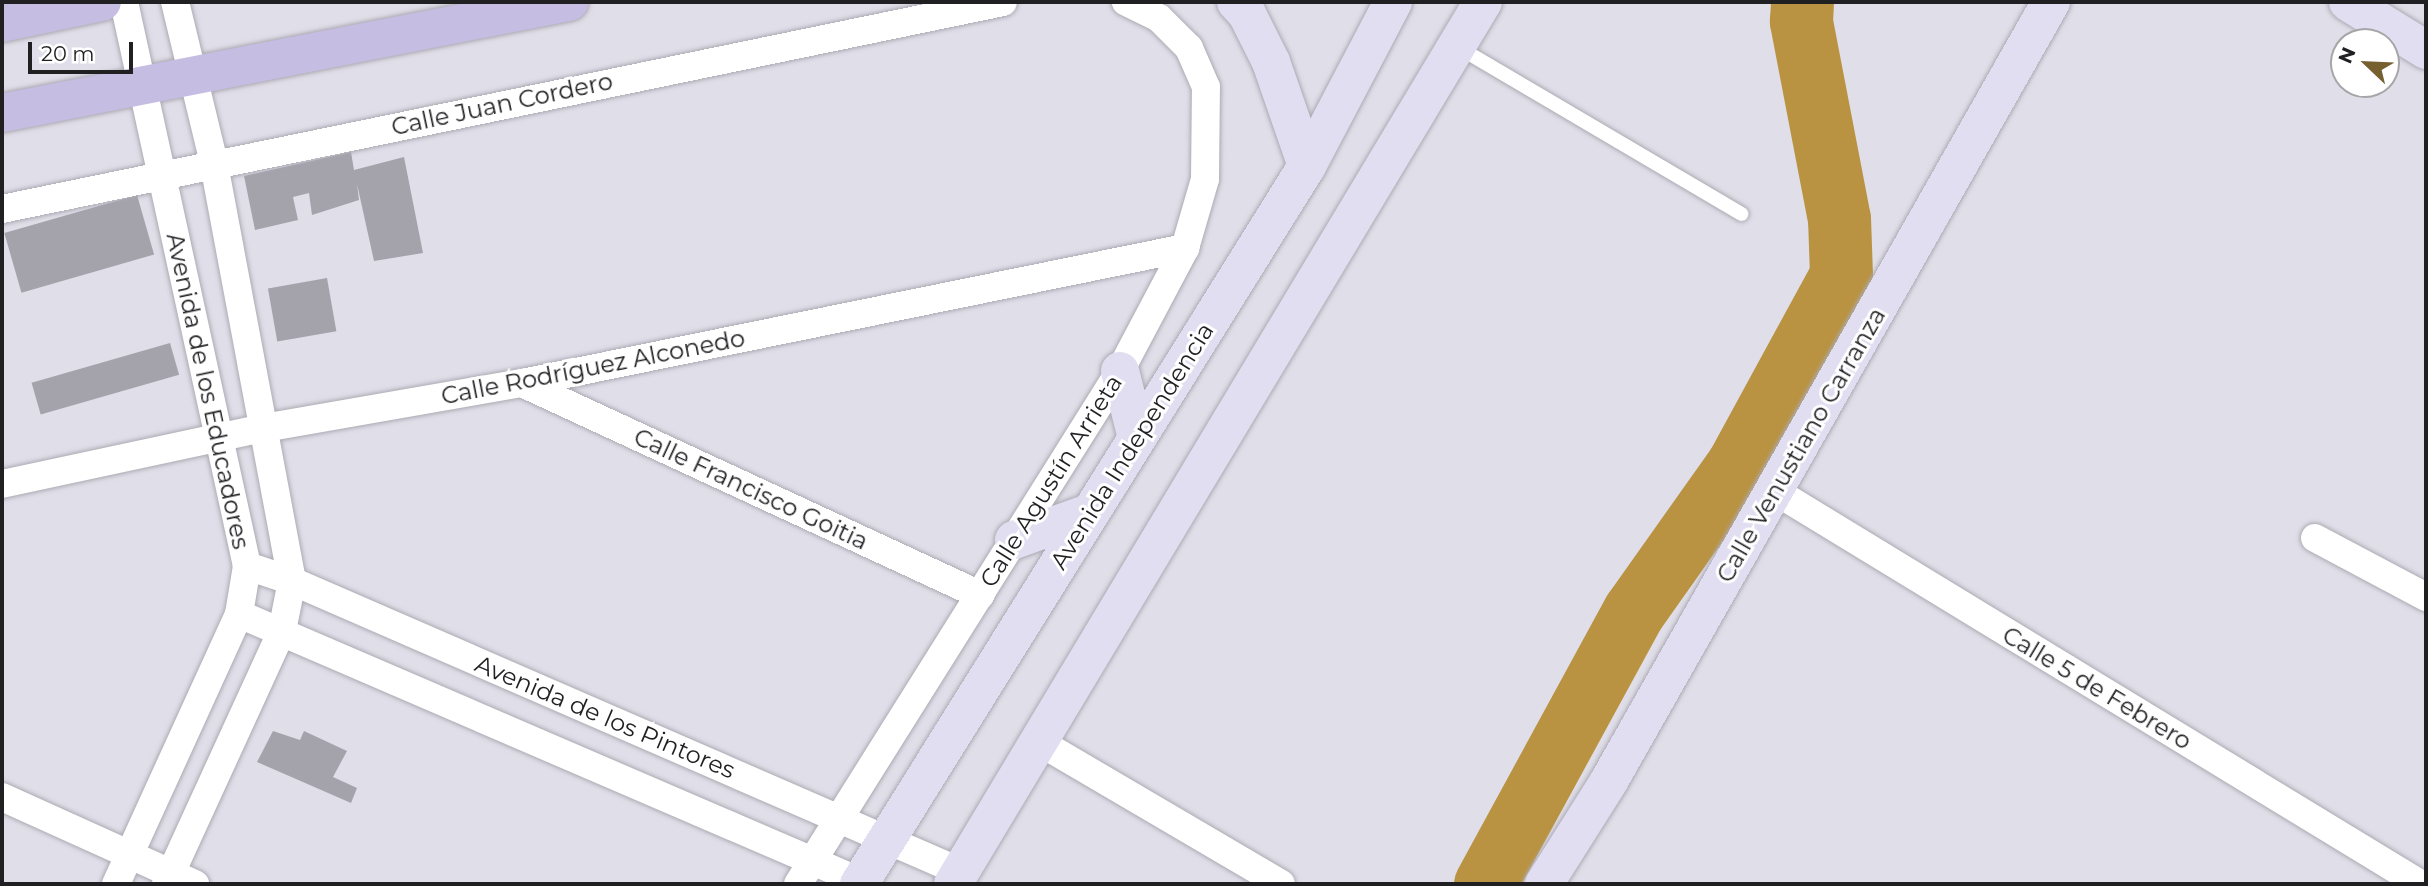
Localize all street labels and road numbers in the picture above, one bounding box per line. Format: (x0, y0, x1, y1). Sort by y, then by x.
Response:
street label: Calle Juan Cordero (389, 66, 615, 142)
street label: Avenida de los Educadores (160, 230, 256, 552)
street label: Calle Venustiano Carranza (1710, 302, 1892, 588)
street label: Avenida Independencia (1044, 317, 1220, 575)
street label: Calle Rodríguez Alconedo (439, 323, 747, 411)
street label: Calle Agustín Arrieta (974, 369, 1128, 593)
street label: Calle Francisco Goitia (629, 422, 873, 556)
street label: Calle 5 de Febrero (1997, 620, 2197, 756)
street label: Avenida de los Pintores (471, 649, 739, 785)

